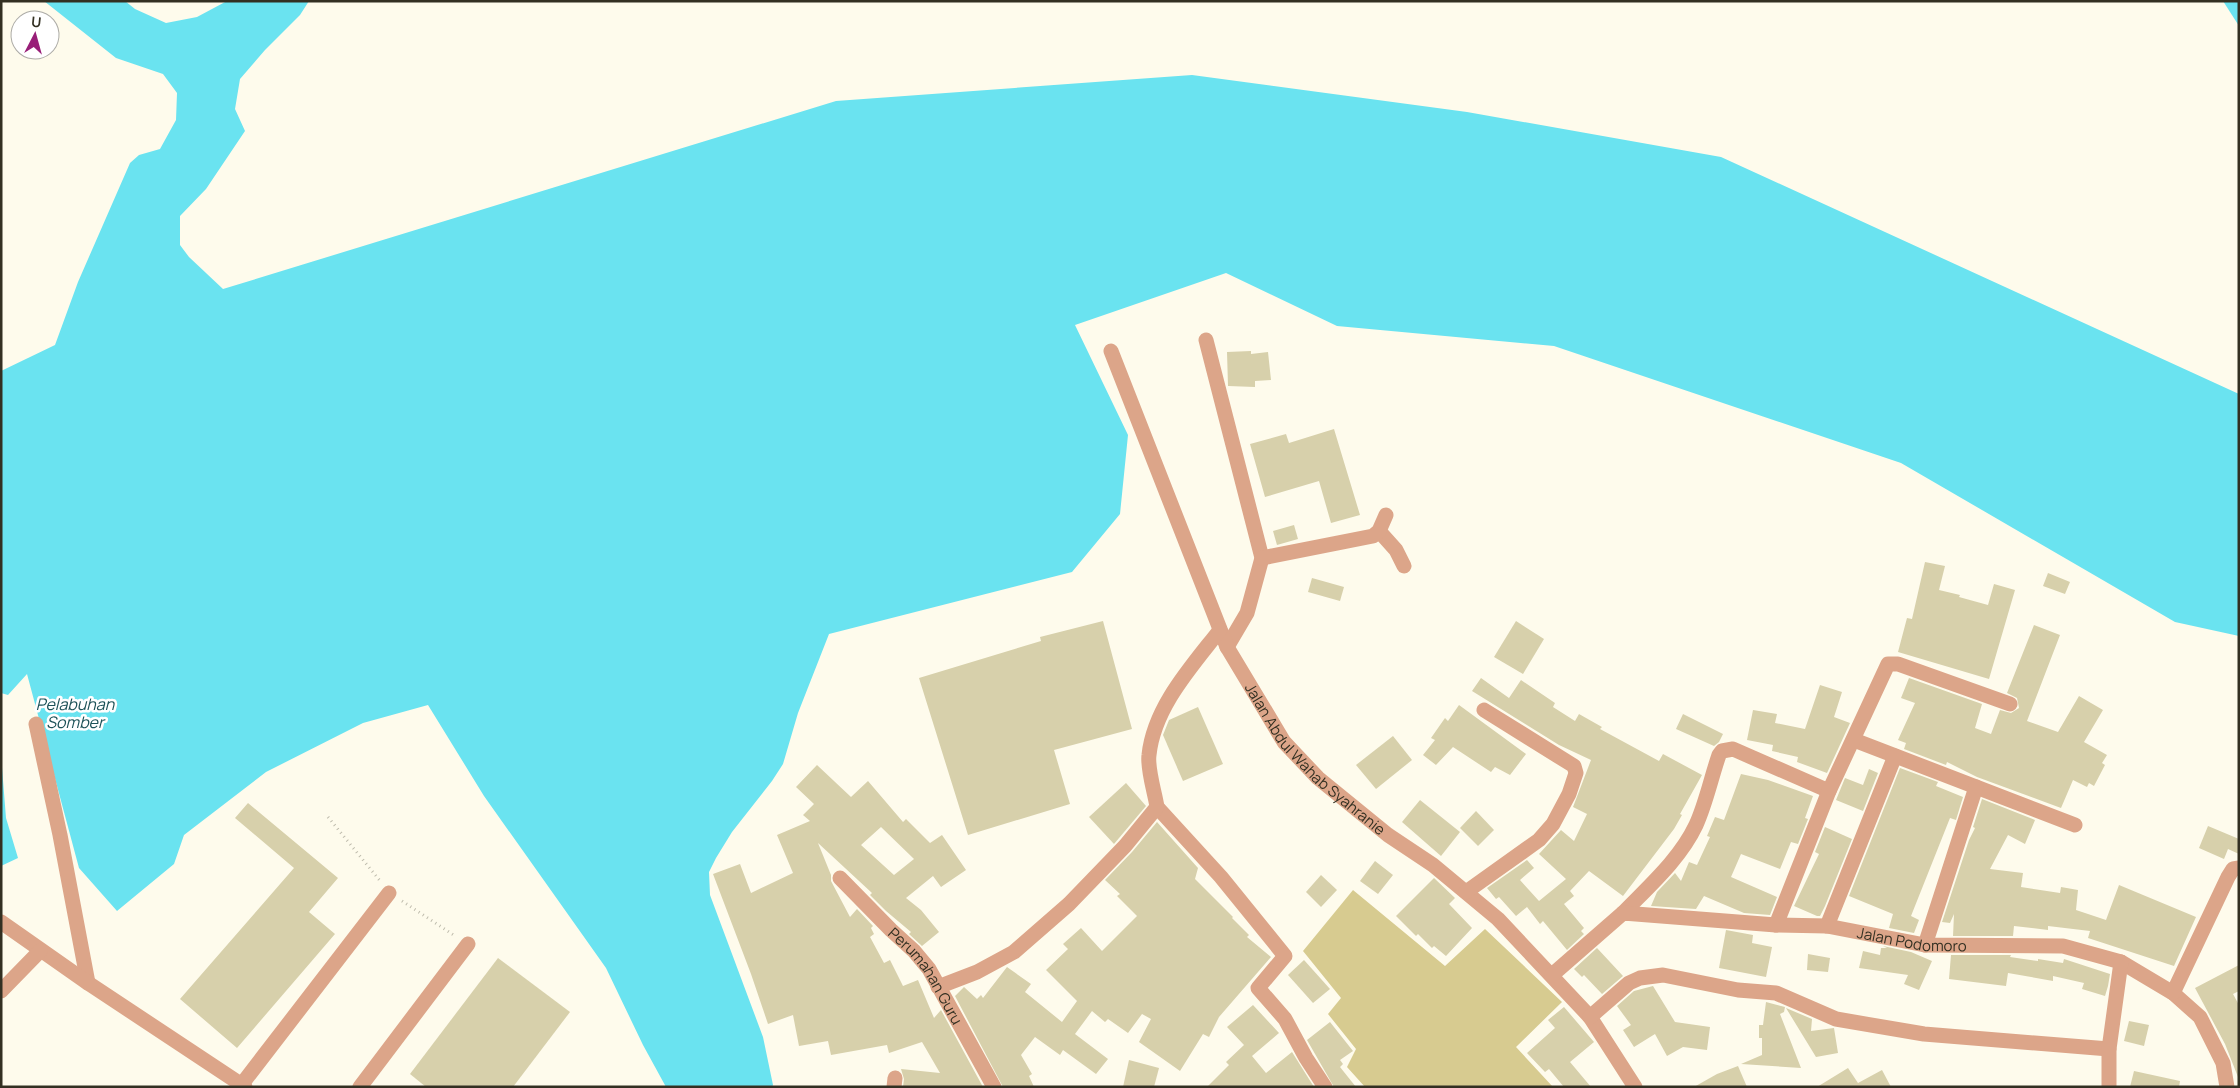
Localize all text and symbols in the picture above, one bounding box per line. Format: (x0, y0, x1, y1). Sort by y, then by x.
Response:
north arrow (10, 10, 60, 60)
text: U (30, 12, 42, 32)
street label: Jalan Abdul Wahab Syahranie (1240, 679, 1390, 840)
water label: Pelabuhan Somber (36, 693, 115, 733)
street label: Perumahan Guru (884, 922, 968, 1028)
street label: Jalan Podomoro (1855, 922, 1967, 956)

